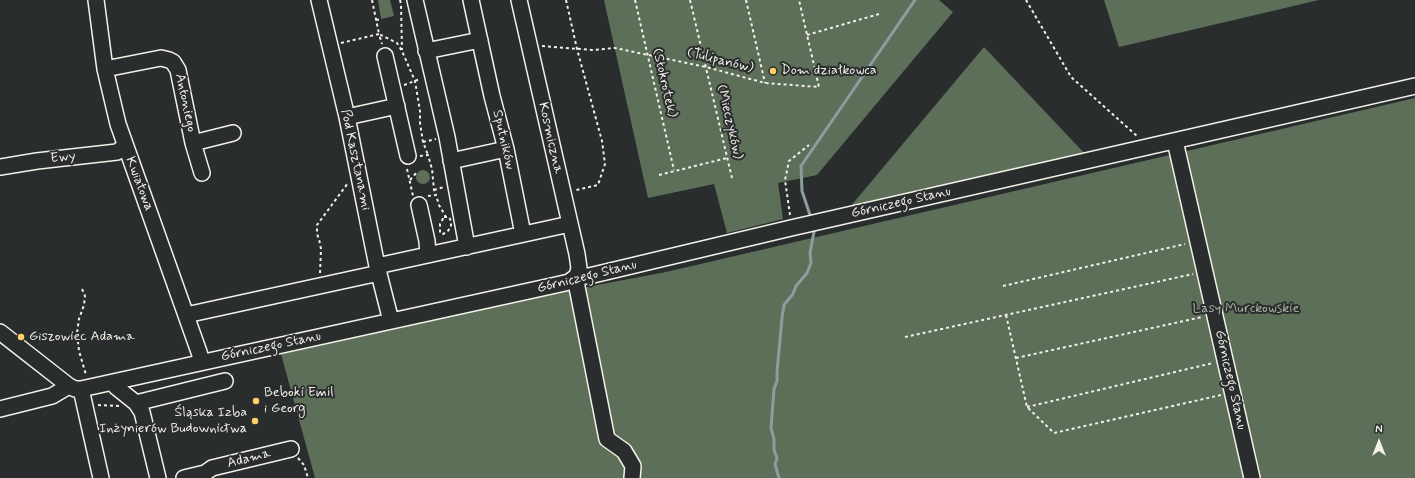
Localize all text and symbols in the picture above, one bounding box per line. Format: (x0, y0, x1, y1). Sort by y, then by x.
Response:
street label: (Tulipanów) (685, 45, 755, 77)
street label: (Stokrotek) (648, 47, 680, 119)
place label: Dom działkowca (781, 63, 877, 79)
marker: Dom działkowca (768, 66, 778, 76)
street label: Antoniego (171, 72, 199, 134)
street label: (Mieczyków) (712, 83, 746, 161)
street label: Kosmiczna (534, 101, 566, 175)
street label: Pod Kasztanami (336, 108, 374, 212)
street label: Sputników (488, 109, 518, 171)
street label: Ewy (50, 148, 76, 168)
street label: Kwiatowa (121, 155, 157, 213)
street label: Górniczego Stanu (849, 183, 953, 223)
street label: Górniczego Stanu (536, 257, 638, 297)
park label: Lasy Murckowskie (1193, 301, 1299, 317)
street label: Górniczego Stanu (219, 328, 323, 366)
street label: Górniczego Stanu (1210, 328, 1250, 432)
place label: Giszowiec Adama (29, 329, 135, 345)
marker: Giszowiec Adama (16, 332, 26, 342)
place label: Beboki Emil i Georg (264, 385, 334, 418)
marker: Beboki Emil i Georg (251, 396, 261, 406)
place label: Śląska Izba Inżynierów Budownictwa (99, 405, 247, 438)
marker: Śląska Izba Inżynierów Budownictwa (250, 416, 260, 426)
north arrow (1359, 422, 1399, 462)
text: N (1375, 423, 1383, 437)
street label: Adama (226, 446, 272, 472)

